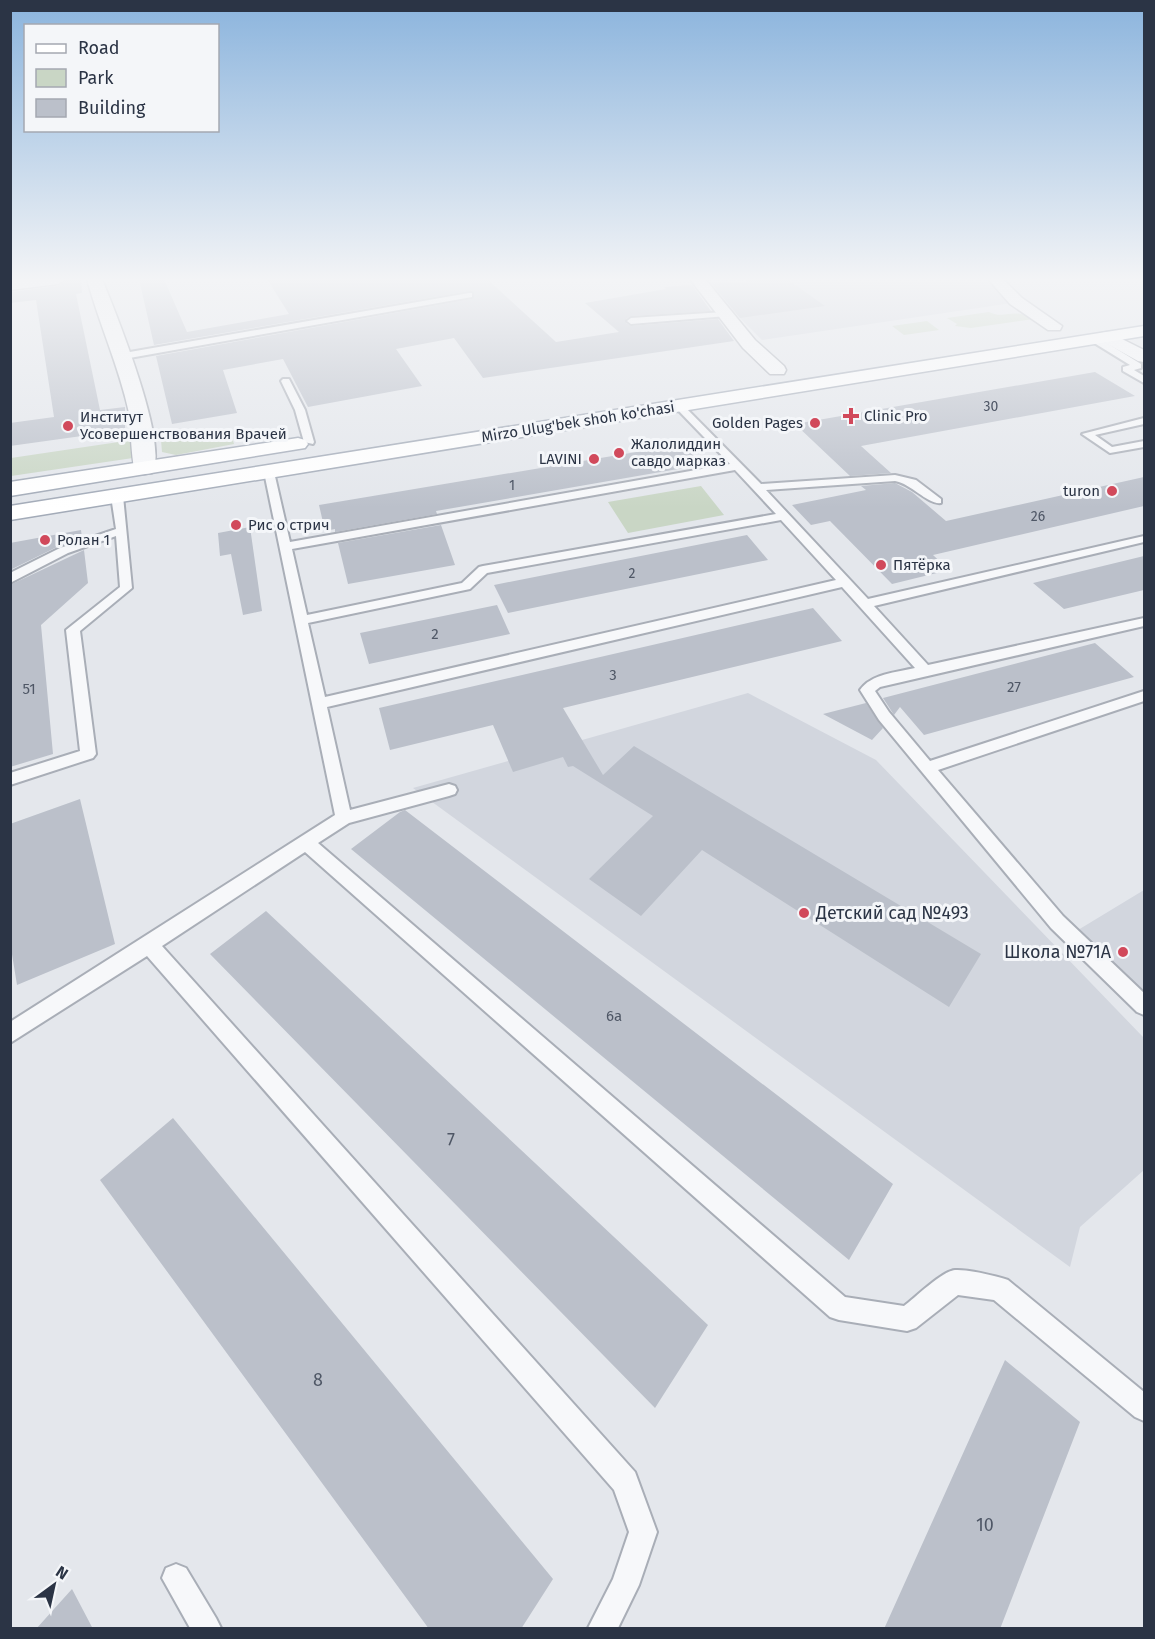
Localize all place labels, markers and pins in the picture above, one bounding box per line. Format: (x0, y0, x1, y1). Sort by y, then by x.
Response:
marker: Clinic Pro (842, 407, 860, 425)
place label: Clinic Pro (864, 407, 928, 425)
place label: Институт Усовершенствования Врачей (80, 408, 287, 443)
place label: Golden Pages (712, 414, 803, 432)
marker: Golden Pages (808, 416, 822, 430)
marker: Институт Усовершенствования Врачей (61, 419, 75, 433)
place label: Жалолиддин савдо марказ (631, 435, 726, 470)
marker: Жалолиддин савдо марказ (612, 446, 626, 460)
place label: LAVINI (539, 450, 582, 468)
marker: LAVINI (587, 452, 601, 466)
place label: turon (1063, 482, 1100, 500)
marker: turon (1105, 484, 1119, 498)
place label: Рис о стрич (248, 516, 329, 534)
marker: Рис о стрич (229, 518, 243, 532)
place label: Ролан 1 (57, 531, 110, 549)
marker: Ролан 1 (38, 533, 52, 547)
place label: Пятёрка (893, 556, 951, 574)
marker: Пятёрка (874, 558, 888, 572)
place label: Детский сад №493 (815, 902, 969, 924)
marker: Детский сад №493 (797, 906, 811, 920)
place label: Школа №71А (1004, 941, 1112, 963)
marker: Школа №71А (1116, 945, 1130, 959)

